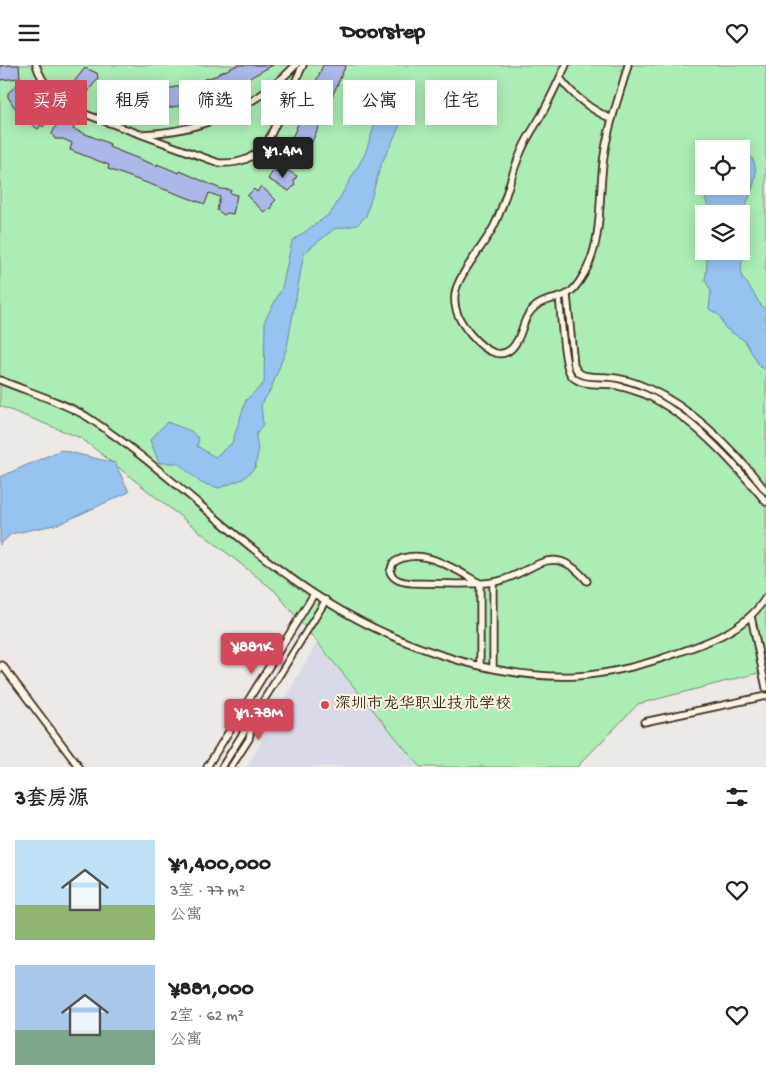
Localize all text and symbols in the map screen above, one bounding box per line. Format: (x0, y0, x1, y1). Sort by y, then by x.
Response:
icon: menu (15, 19, 43, 47)
icon: heart (723, 19, 751, 47)
text: Doorstep (341, 20, 425, 46)
chip: 买房 (15, 80, 87, 125)
chip: 租房 (97, 80, 169, 125)
chip: 筛选 (179, 80, 251, 125)
chip: 新上 (261, 80, 333, 125)
chip: 公寓 (343, 80, 415, 125)
chip: 住宅 (425, 80, 497, 125)
pin: ¥1.4M (248, 137, 318, 179)
map controls (695, 140, 750, 260)
button: locate (695, 140, 750, 195)
text: ¥1.4M (264, 143, 302, 162)
button: layers (695, 205, 750, 260)
pin: ¥881K (217, 633, 287, 675)
text: ¥881K (232, 639, 272, 658)
place label: 深圳市龙华职业技术学校 (335, 694, 511, 715)
pin: ¥1.78M (218, 699, 300, 741)
marker: 深圳市龙华职业技术学校 (319, 699, 331, 711)
text: ¥1.78M (235, 705, 283, 724)
icon: filters (723, 783, 751, 811)
text: 3套房源 (15, 788, 89, 813)
text: ¥1,400,000 (170, 853, 271, 878)
icon: home (55, 860, 115, 920)
icon: heart (723, 876, 751, 904)
text: 3室 · 77 m² (170, 883, 245, 902)
text: 公寓 (170, 907, 202, 926)
text: ¥881,000 (170, 978, 254, 1003)
icon: home (55, 985, 115, 1045)
icon: heart (723, 1001, 751, 1029)
text: 2室 · 62 m² (170, 1008, 244, 1027)
text: 公寓 (170, 1032, 202, 1051)

